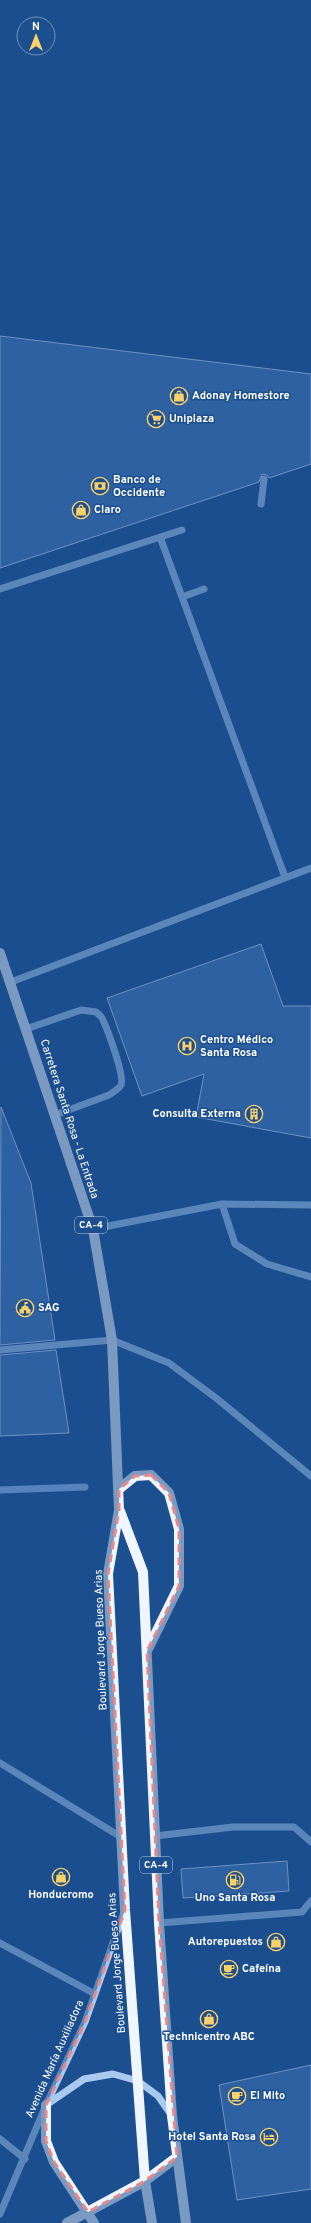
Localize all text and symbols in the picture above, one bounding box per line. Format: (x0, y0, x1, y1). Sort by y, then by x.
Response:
north arrow (16, 16, 56, 56)
text: N (32, 20, 40, 34)
shop icon: Adonay Homestore (169, 386, 189, 406)
place label: Adonay Homestore (192, 389, 290, 403)
supermarket icon: Uniplaza (146, 409, 166, 429)
place label: Uniplaza (169, 412, 214, 426)
place label: Banco de Occidente (113, 473, 165, 500)
bank icon: Banco de Occidente (90, 476, 110, 496)
shop icon: Claro (71, 500, 91, 520)
place label: Claro (94, 503, 121, 517)
place label: Centro Médico Santa Rosa (200, 1033, 273, 1060)
hospital icon: Centro Médico Santa Rosa (177, 1036, 197, 1056)
street label: Carretera Santa Rosa - La Entrada (37, 1038, 101, 1201)
building icon: Consulta Externa (244, 1104, 264, 1124)
place label: Consulta Externa (153, 1107, 241, 1121)
road number: CA-4 (75, 1217, 107, 1233)
public building icon: SAG (15, 1298, 35, 1318)
place label: SAG (38, 1301, 59, 1315)
street label: Boulevard Jorge Bueso Arias (92, 1569, 110, 1711)
road number: CA-4 (140, 1857, 172, 1873)
shop icon: Honducromo (51, 1867, 71, 1887)
fuel station icon: Uno Santa Rosa (225, 1870, 245, 1890)
place label: Honducromo (28, 1888, 94, 1902)
place label: Uno Santa Rosa (195, 1891, 275, 1905)
street label: Boulevard Jorge Bueso Arias (105, 1892, 129, 2034)
shop icon: Autorepuestos (266, 1932, 286, 1952)
place label: Autorepuestos (188, 1935, 263, 1949)
cafe icon: Cafeína (219, 1959, 239, 1979)
place label: Cafeína (242, 1962, 281, 1976)
street label: Avenida María Auxiliadora (23, 1998, 87, 2120)
shop icon: Technicentro ABC (199, 2009, 219, 2029)
place label: Technicentro ABC (163, 2030, 255, 2044)
cafe icon: El Mito (227, 2086, 247, 2106)
place label: El Mito (250, 2089, 285, 2103)
hotel icon: Hotel Santa Rosa (259, 2127, 279, 2147)
place label: Hotel Santa Rosa (168, 2130, 256, 2144)

